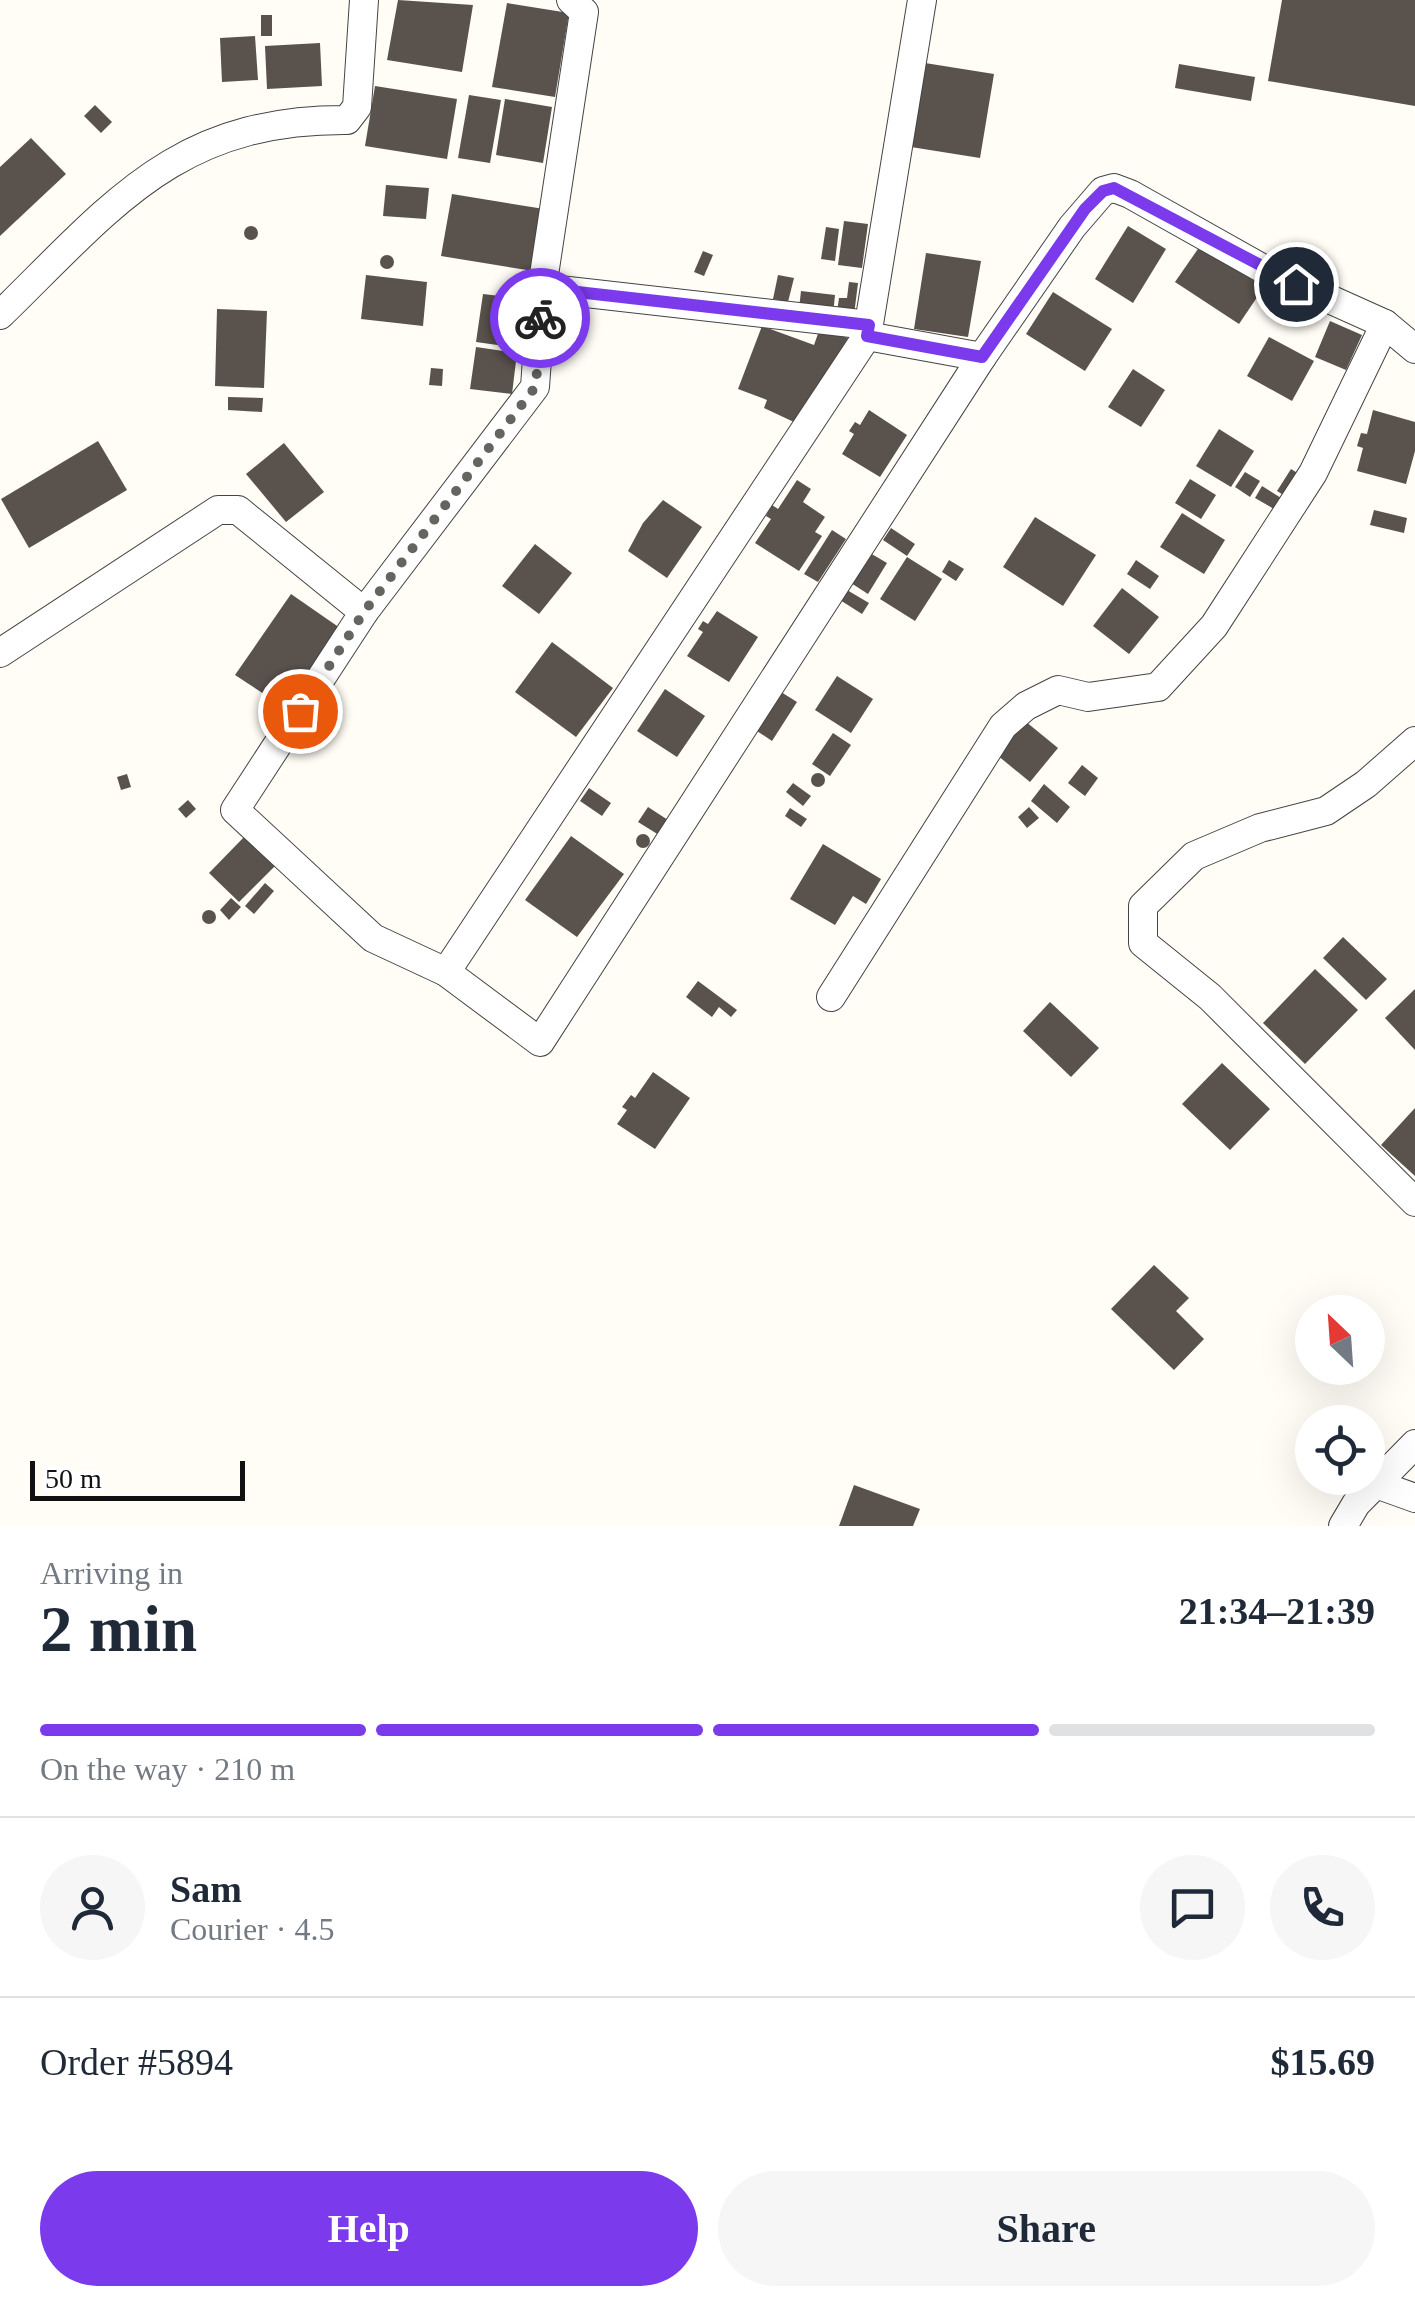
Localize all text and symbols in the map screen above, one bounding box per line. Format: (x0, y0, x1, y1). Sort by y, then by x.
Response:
pin (1254, 242, 1339, 327)
icon: home (1269, 257, 1324, 312)
courier (490, 268, 590, 368)
icon: bike (513, 291, 568, 346)
pin (258, 669, 343, 754)
icon: bag (273, 684, 328, 739)
north arrow (1295, 1295, 1385, 1385)
map controls (1295, 1295, 1385, 1495)
button: locate (1295, 1405, 1385, 1495)
scale bar (30, 1456, 245, 1500)
text: 50 m (45, 1463, 102, 1494)
text: Arriving in (40, 1555, 183, 1591)
text: 21:34–21:39 (1179, 1590, 1375, 1632)
text: 2 min (40, 1593, 197, 1665)
text: On the way · 210 m (40, 1751, 295, 1787)
button: person (40, 1855, 145, 1960)
button: chat (1140, 1855, 1245, 1960)
button: phone (1270, 1855, 1375, 1960)
text: Sam (170, 1868, 242, 1910)
text: Courier · 4.5 (170, 1911, 334, 1947)
text: Order #5894 (40, 2041, 233, 2083)
text: $15.69 (1271, 2041, 1375, 2083)
button: Help (40, 2171, 698, 2286)
button: Share (718, 2171, 1375, 2286)

